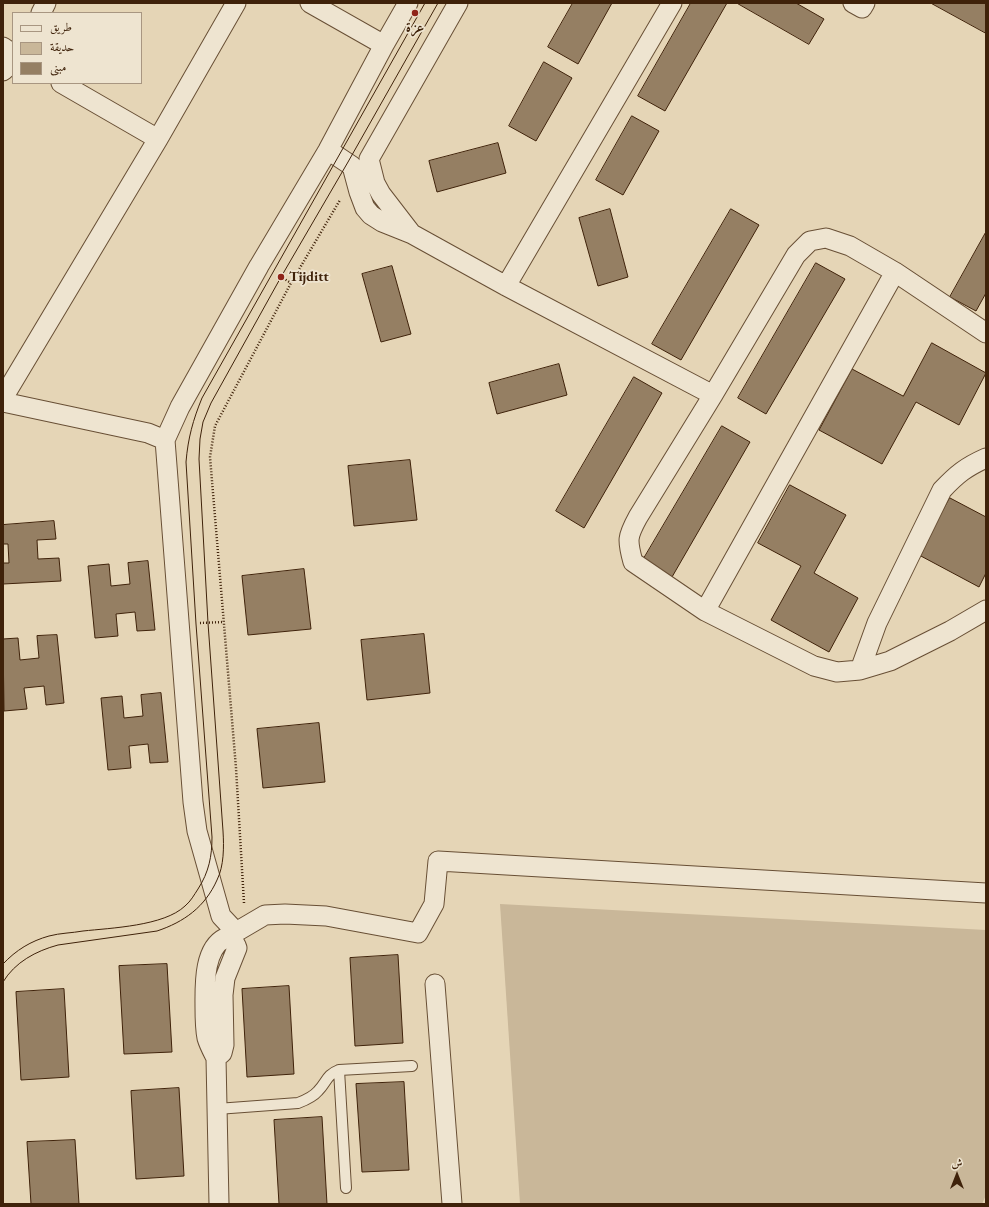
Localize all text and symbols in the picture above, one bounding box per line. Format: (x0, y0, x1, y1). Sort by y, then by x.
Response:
marker: عزة (410, 8, 420, 18)
legend (12, 12, 142, 84)
text: طريق (50, 19, 72, 35)
place label: عزة (406, 20, 424, 36)
text: حديقة (50, 39, 74, 55)
text: مبنى (50, 59, 66, 75)
place label: Tijditt (289, 269, 329, 285)
marker: Tijditt (276, 272, 286, 282)
north arrow (937, 1155, 977, 1195)
text: ش (952, 1156, 962, 1170)

